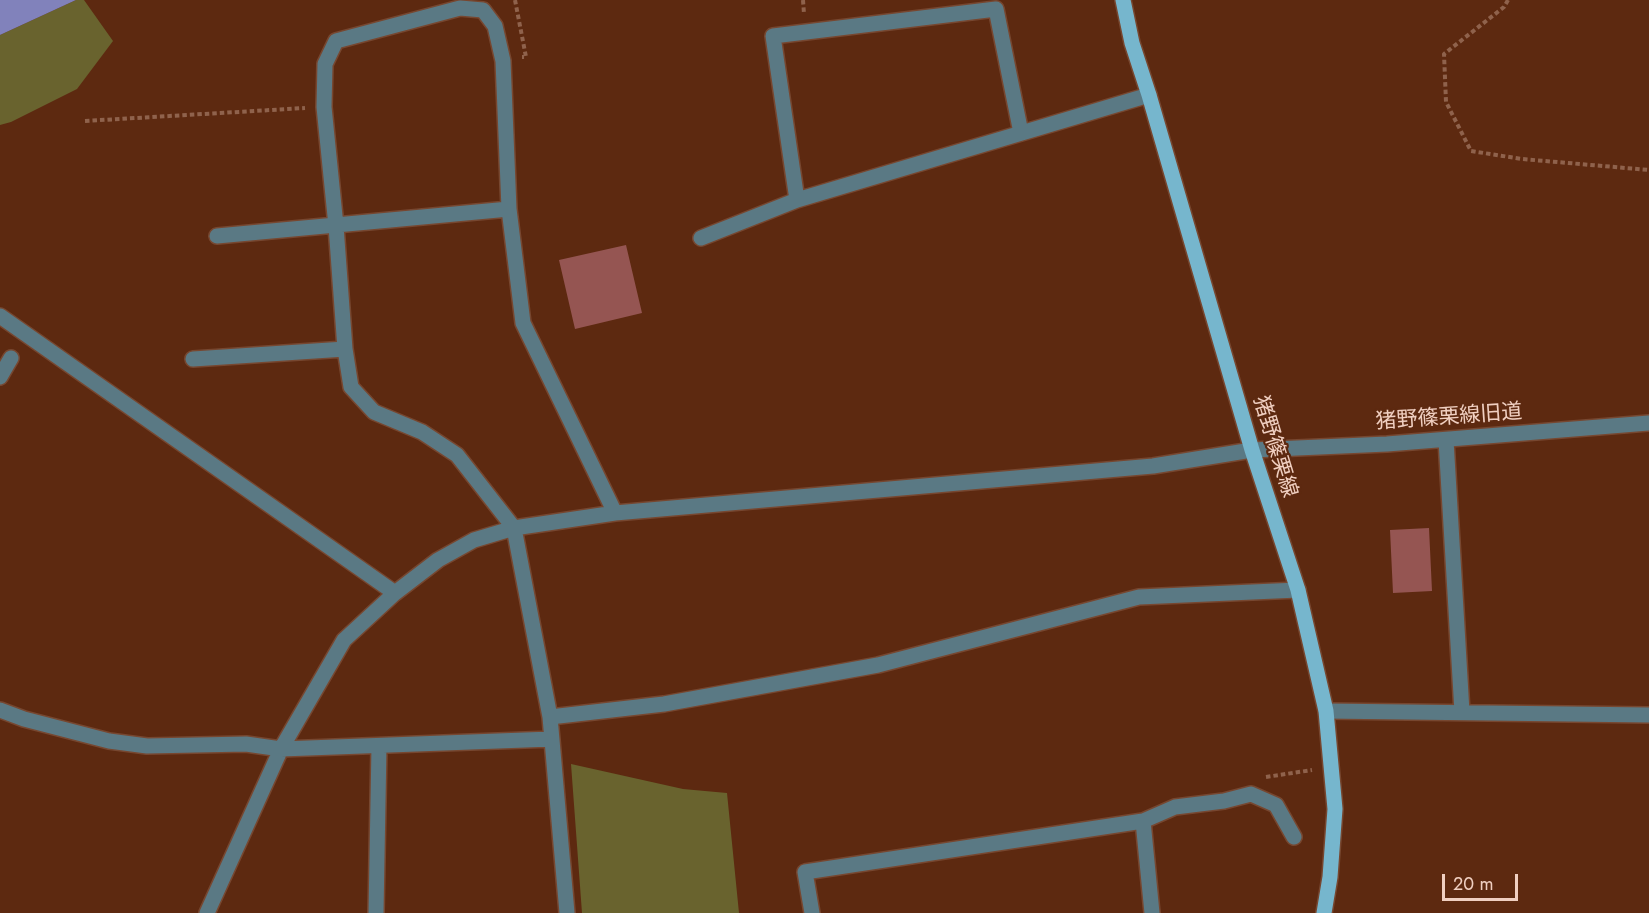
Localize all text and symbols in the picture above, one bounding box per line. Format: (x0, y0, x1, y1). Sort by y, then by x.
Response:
street label: 猪野篠栗線 (1247, 393, 1301, 501)
street label: 猪野篠栗線旧道 (1375, 400, 1523, 436)
scale bar (1445, 862, 1522, 900)
text: 20 m (1453, 871, 1493, 897)

